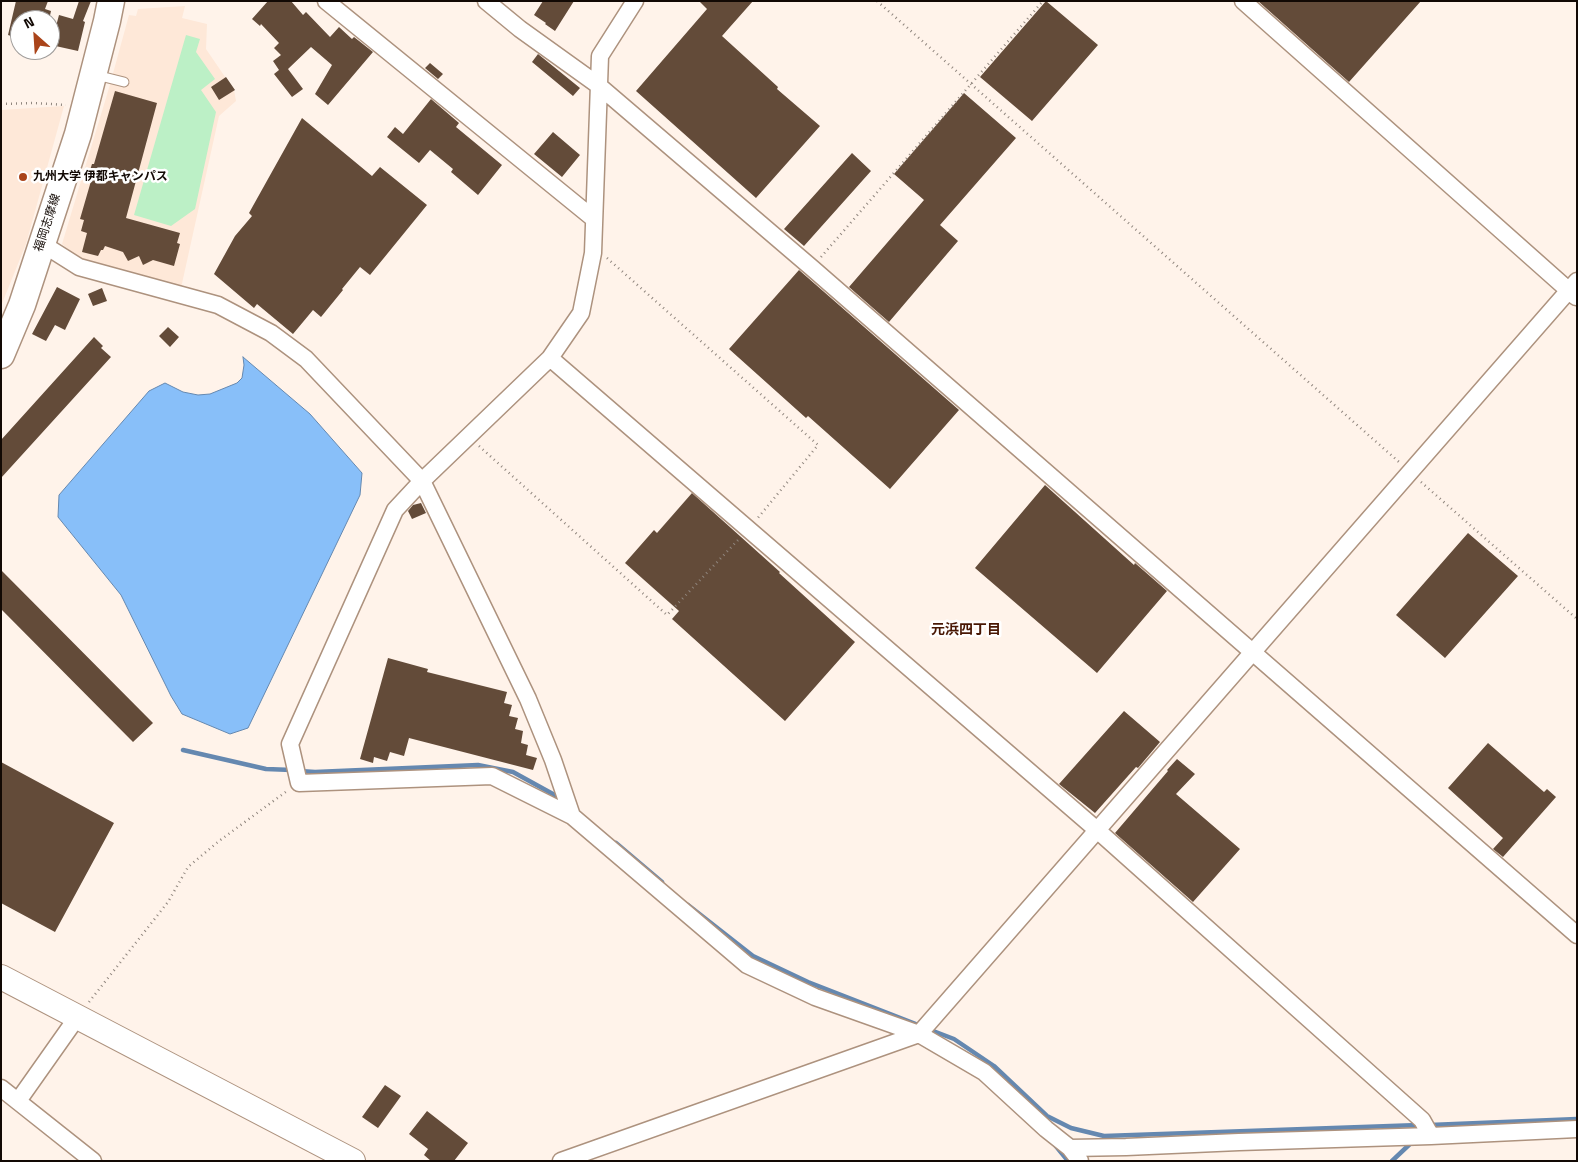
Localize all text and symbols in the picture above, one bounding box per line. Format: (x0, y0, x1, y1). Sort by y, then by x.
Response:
north arrow (10, 10, 60, 60)
text: N (20, 10, 38, 34)
place label: 九州大学 伊都キャンパス (33, 170, 168, 184)
marker: 九州大学 伊都キャンパス (17, 171, 29, 183)
street label: 福岡志摩線 (32, 192, 64, 254)
district label: 元浜四丁目 (931, 623, 1001, 639)

